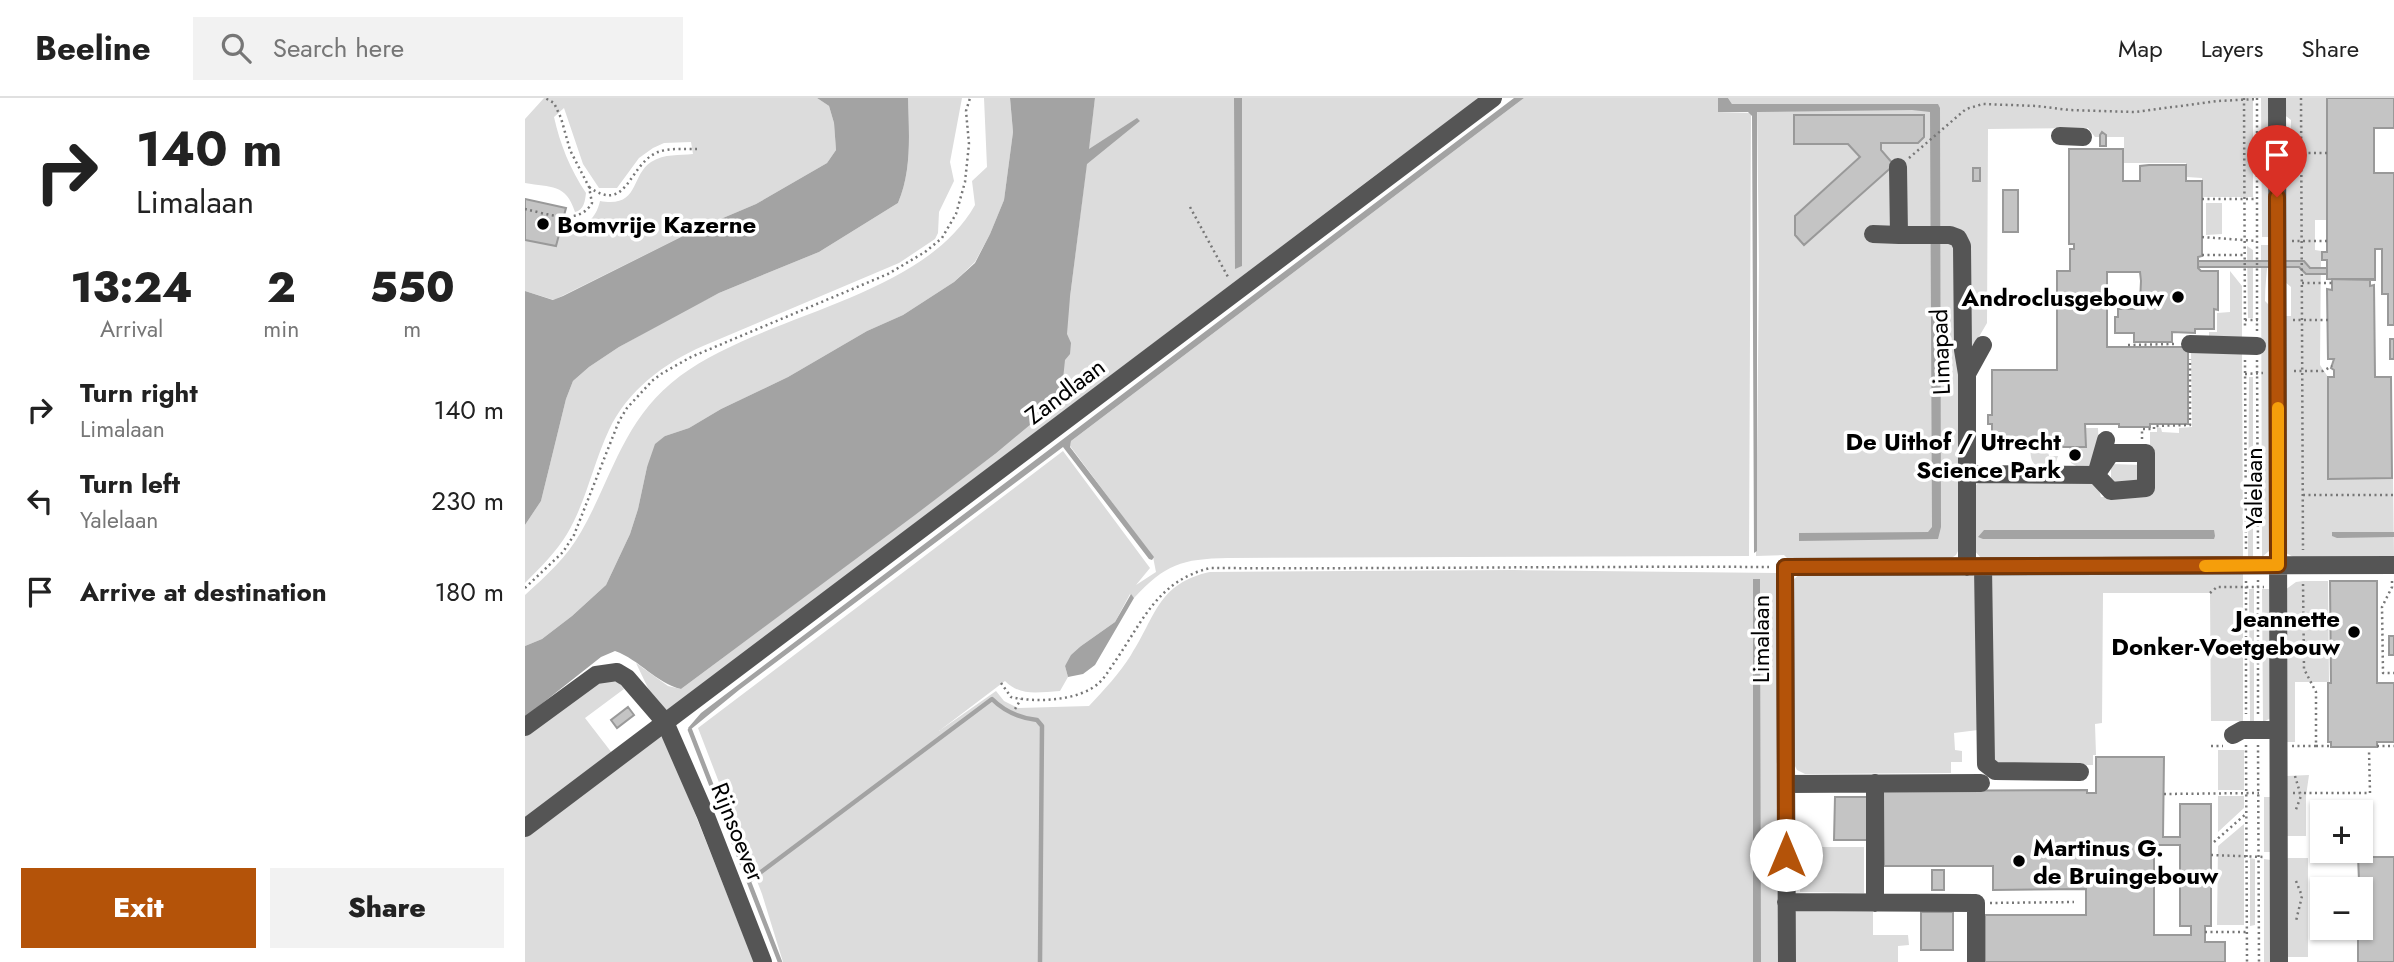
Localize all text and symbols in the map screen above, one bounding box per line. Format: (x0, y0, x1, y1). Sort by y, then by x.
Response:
search box (193, 17, 683, 80)
text: Beeline (35, 25, 151, 72)
icon: search (217, 29, 255, 67)
text: Search here (273, 29, 404, 67)
text: Map (2118, 31, 2163, 66)
text: Layers (2201, 31, 2263, 66)
text: Share (2301, 31, 2359, 66)
text: 140 m (136, 114, 282, 184)
pin (2247, 125, 2307, 197)
icon: right (21, 126, 112, 217)
icon: arrive (2258, 136, 2296, 174)
text: Limalaan (136, 179, 254, 225)
place label: Bomvrije Kazerne (557, 207, 756, 242)
marker: Bomvrije Kazerne (535, 216, 551, 232)
text: 13:24 (70, 257, 193, 318)
text: 2 (267, 257, 296, 318)
text: 550 (370, 257, 455, 318)
place label: Androclusgebouw (1961, 280, 2165, 315)
marker: Androclusgebouw (2170, 289, 2186, 305)
street label: Limapad (1921, 308, 1959, 396)
text: Arrival (100, 312, 163, 346)
text: min (263, 312, 299, 346)
text: m (403, 312, 421, 346)
street label: Zandlaan (1018, 349, 1112, 433)
text: Turn right (80, 374, 198, 412)
icon: right (21, 391, 59, 429)
text: 140 m (433, 391, 504, 429)
text: Limalaan (80, 412, 165, 446)
place label: De Uithof / Utrecht Science Park (1845, 424, 2061, 487)
marker: De Uithof / Utrecht Science Park (2067, 447, 2083, 463)
street label: Yalelaan (2236, 447, 2271, 529)
text: Turn left (80, 465, 180, 503)
icon: left (21, 482, 59, 520)
text: 230 m (431, 482, 504, 520)
text: Yalelaan (80, 503, 158, 537)
icon: arrive (21, 573, 59, 611)
text: Arrive at destination (80, 573, 327, 611)
text: 180 m (434, 573, 504, 611)
street label: Limalaan (1743, 595, 1778, 683)
place label: Jeannette Donker-Voetgebouw (2111, 601, 2341, 664)
marker: Jeannette Donker-Voetgebouw (2346, 624, 2362, 640)
street label: Rijnsoever (702, 777, 774, 887)
map controls (2310, 800, 2373, 940)
button: + (2310, 800, 2373, 863)
position arrow (1749, 818, 1823, 892)
place label: Martinus G. de Bruingebouw (2033, 830, 2219, 893)
marker: Martinus G. de Bruingebouw (2011, 853, 2027, 869)
button: Exit (21, 868, 256, 948)
button: Share (270, 868, 504, 948)
button: − (2310, 877, 2373, 940)

